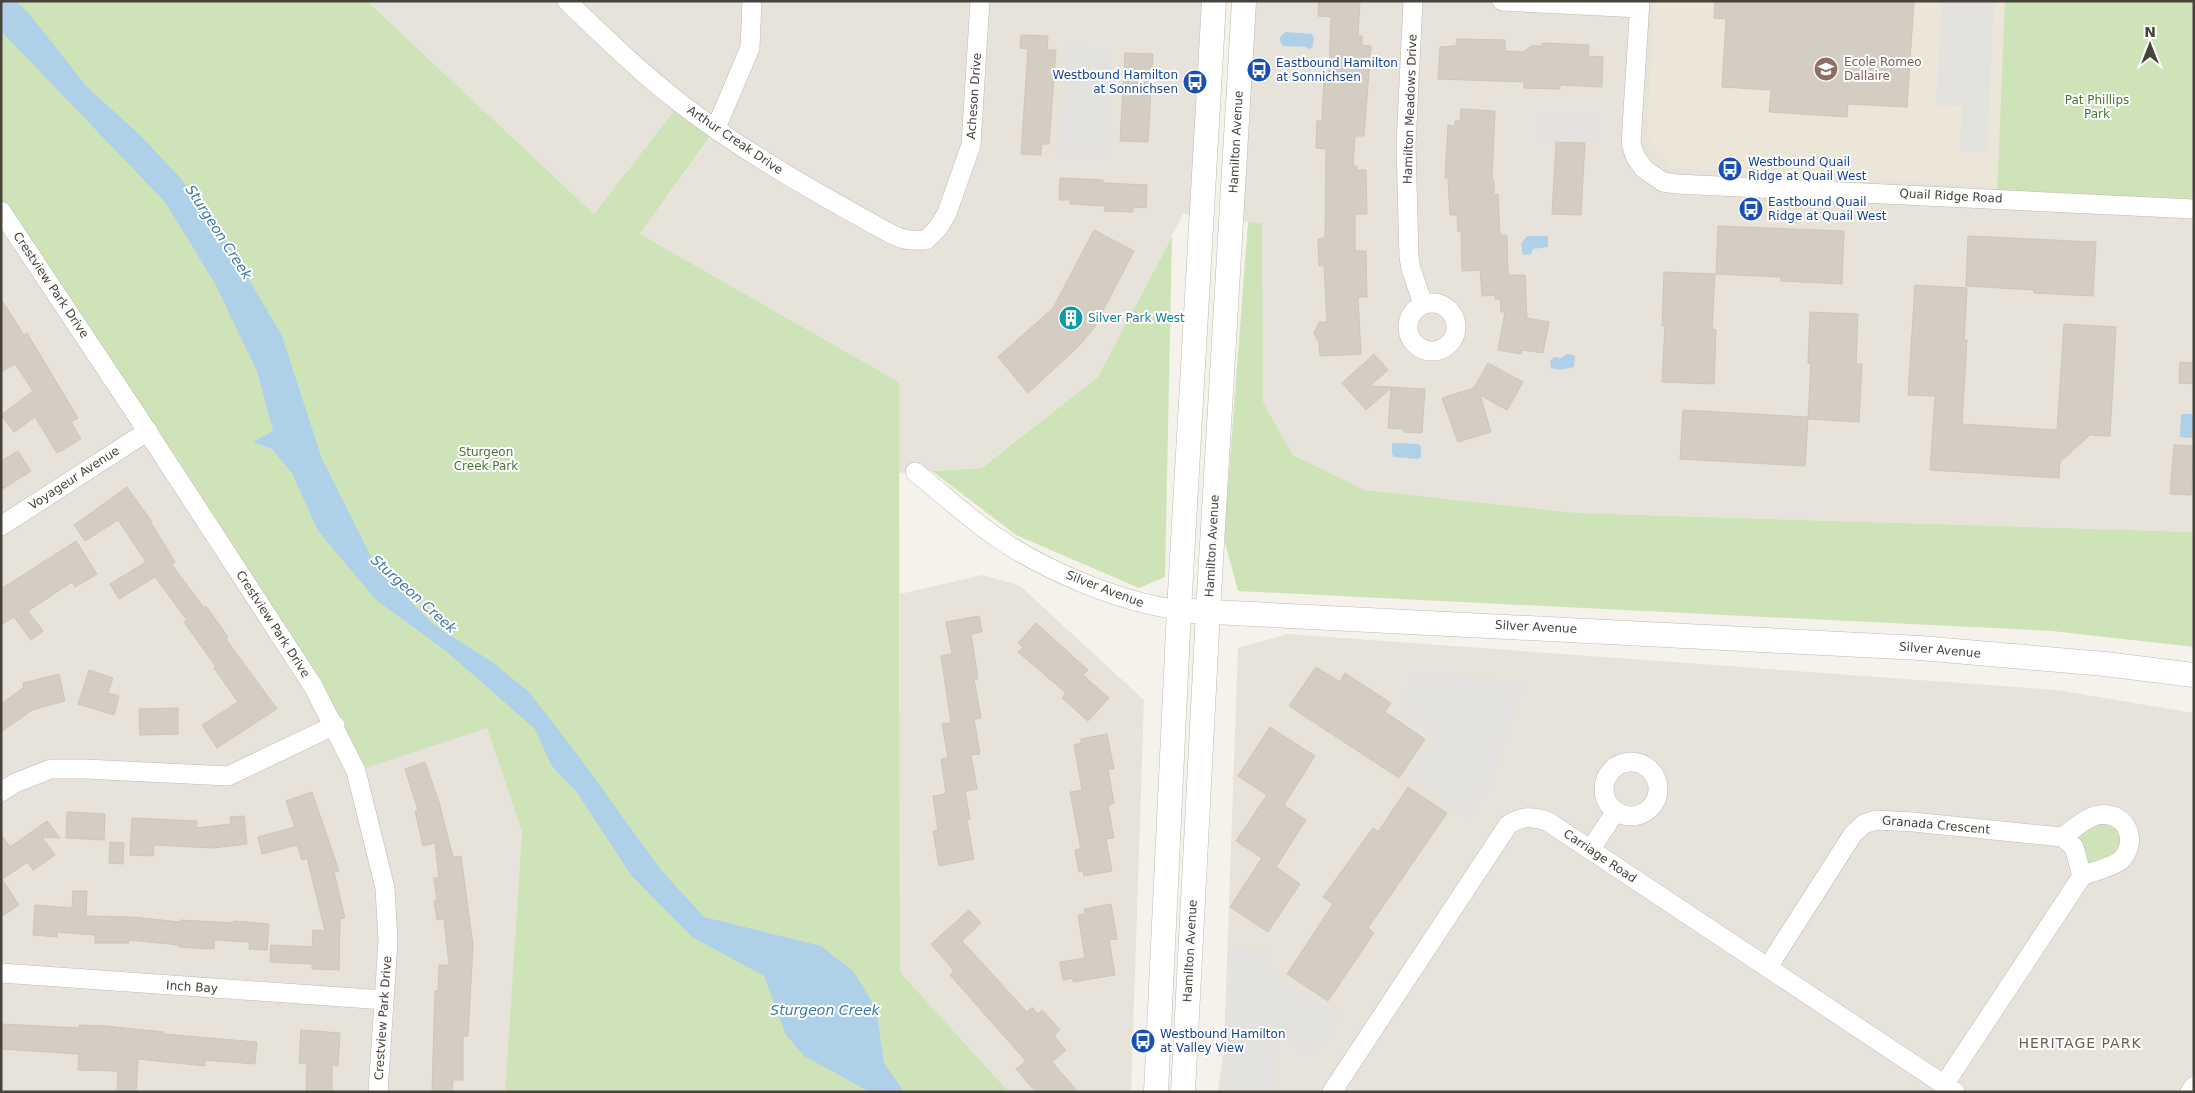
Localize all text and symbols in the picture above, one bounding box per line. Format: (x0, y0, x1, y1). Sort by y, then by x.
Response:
north arrow (2125, 20, 2175, 70)
text: N (2144, 24, 2156, 40)
street label: Hamilton Meadows Drive (1400, 34, 1420, 184)
street label: Acheson Drive (964, 52, 984, 140)
place label: Ecole Romeo Dallaire (1844, 55, 1922, 83)
place label: Eastbound Hamilton at Sonnichsen (1276, 56, 1398, 84)
school or university icon: Ecole Romeo Dallaire (1813, 56, 1839, 82)
bus stop icon: Eastbound Hamilton at Sonnichsen (1246, 57, 1272, 83)
place label: Westbound Hamilton at Sonnichsen (1053, 68, 1178, 96)
bus stop icon: Westbound Hamilton at Sonnichsen (1182, 69, 1208, 95)
street label: Hamilton Avenue (1226, 90, 1246, 194)
park label: Pat Phillips Park (2065, 93, 2129, 121)
street label: Arthur Creak Drive (685, 103, 785, 177)
place label: Westbound Quail Ridge at Quail West (1748, 155, 1867, 183)
bus stop icon: Westbound Quail Ridge at Quail West (1717, 156, 1743, 182)
water label: Sturgeon Creek (183, 182, 256, 283)
street label: Quail Ridge Road (1899, 186, 2003, 206)
place label: Eastbound Quail Ridge at Quail West (1768, 195, 1887, 223)
bus stop icon: Eastbound Quail Ridge at Quail West (1738, 196, 1764, 222)
street label: Crestview Park Drive (10, 229, 92, 341)
building icon: Silver Park West (1058, 305, 1084, 331)
place label: Silver Park West (1088, 311, 1185, 325)
street label: Voyageur Avenue (26, 444, 122, 512)
park label: Sturgeon Creek Park (454, 445, 518, 473)
street label: Hamilton Avenue (1202, 494, 1222, 598)
water label: Sturgeon Creek (368, 551, 461, 637)
street label: Crestview Park Drive (233, 568, 313, 680)
street label: Silver Avenue (1064, 568, 1146, 610)
street label: Silver Avenue (1495, 618, 1577, 636)
street label: Silver Avenue (1898, 639, 1982, 661)
street label: Granada Crescent (1881, 813, 1991, 837)
street label: Carriage Road (1561, 826, 1639, 886)
street label: Hamilton Avenue (1180, 899, 1200, 1003)
street label: Crestview Park Drive (372, 955, 394, 1081)
street label: Inch Bay (166, 978, 218, 996)
water label: Sturgeon Creek (770, 1002, 881, 1018)
place label: Westbound Hamilton at Valley View (1160, 1027, 1286, 1055)
bus stop icon: Westbound Hamilton at Valley View (1130, 1028, 1156, 1054)
district label: HERITAGE PARK (2018, 1035, 2142, 1051)

